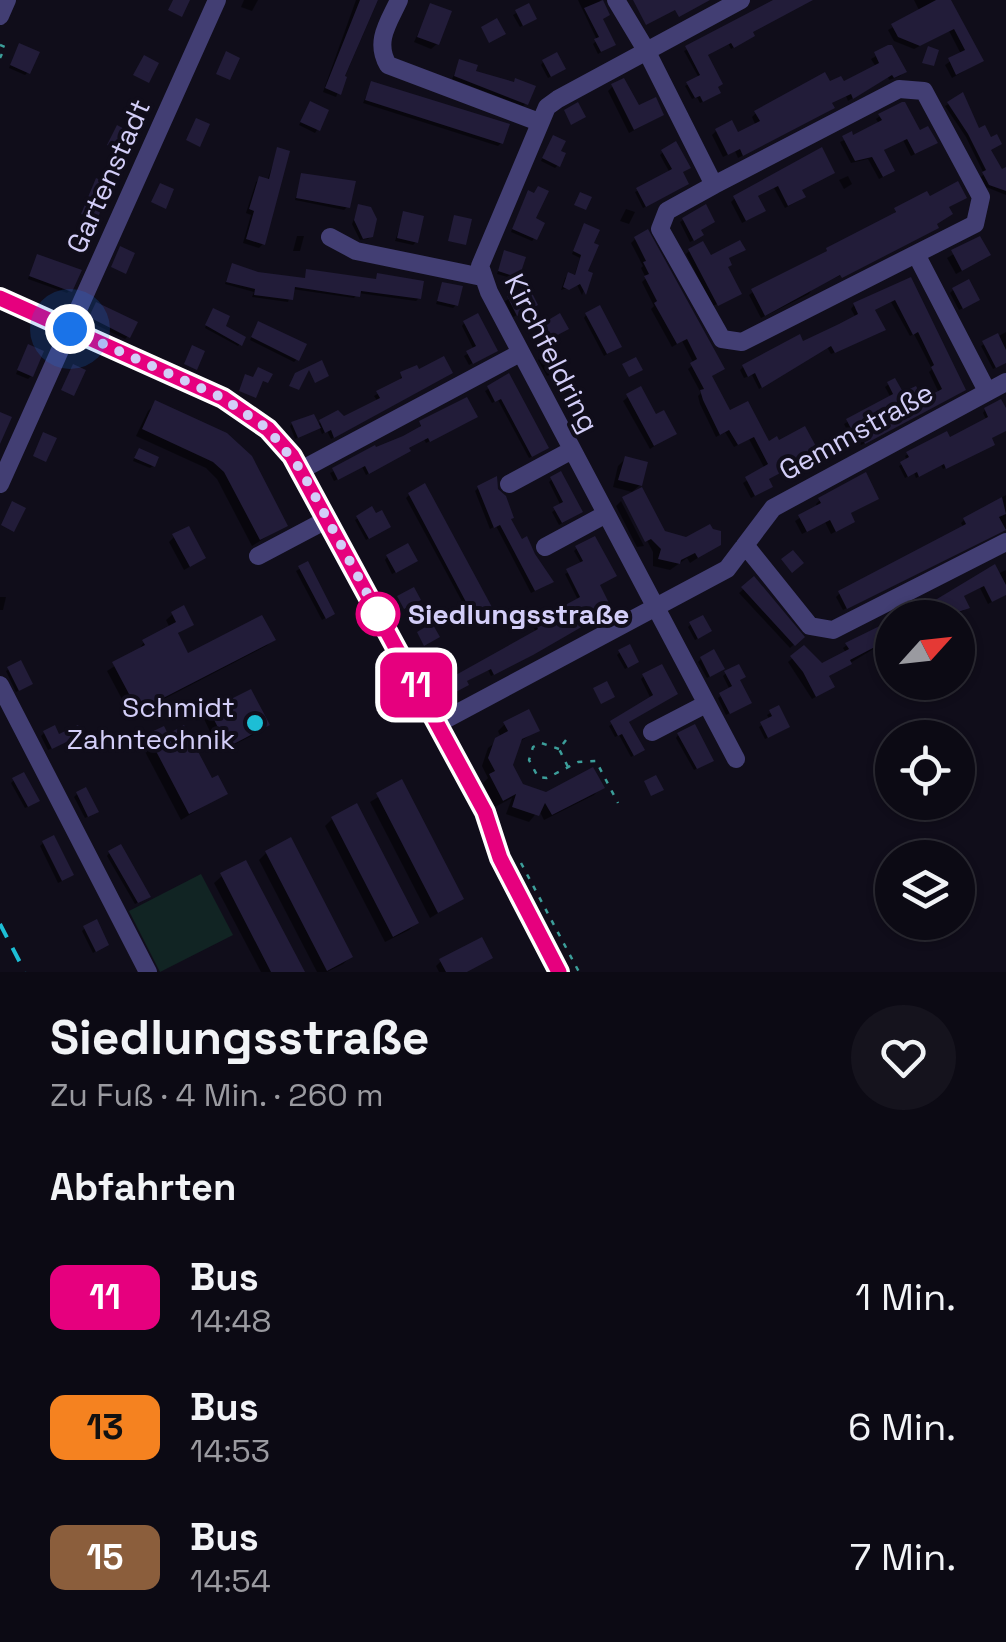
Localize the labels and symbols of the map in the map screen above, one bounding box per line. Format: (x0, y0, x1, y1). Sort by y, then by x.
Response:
street label: Gartenstadt (58, 93, 158, 259)
street label: Kirchfeldring (497, 268, 607, 438)
your location (45, 304, 95, 354)
street label: Gemmstraße (773, 374, 939, 488)
marker: Siedlungsstraße (357, 593, 399, 635)
place label: Siedlungsstraße (408, 596, 629, 632)
north arrow (875, 600, 975, 700)
line badge: 11 (371, 652, 461, 718)
place label: Schmidt Zahntechnik (67, 689, 235, 757)
marker: Schmidt Zahntechnik (244, 712, 266, 734)

